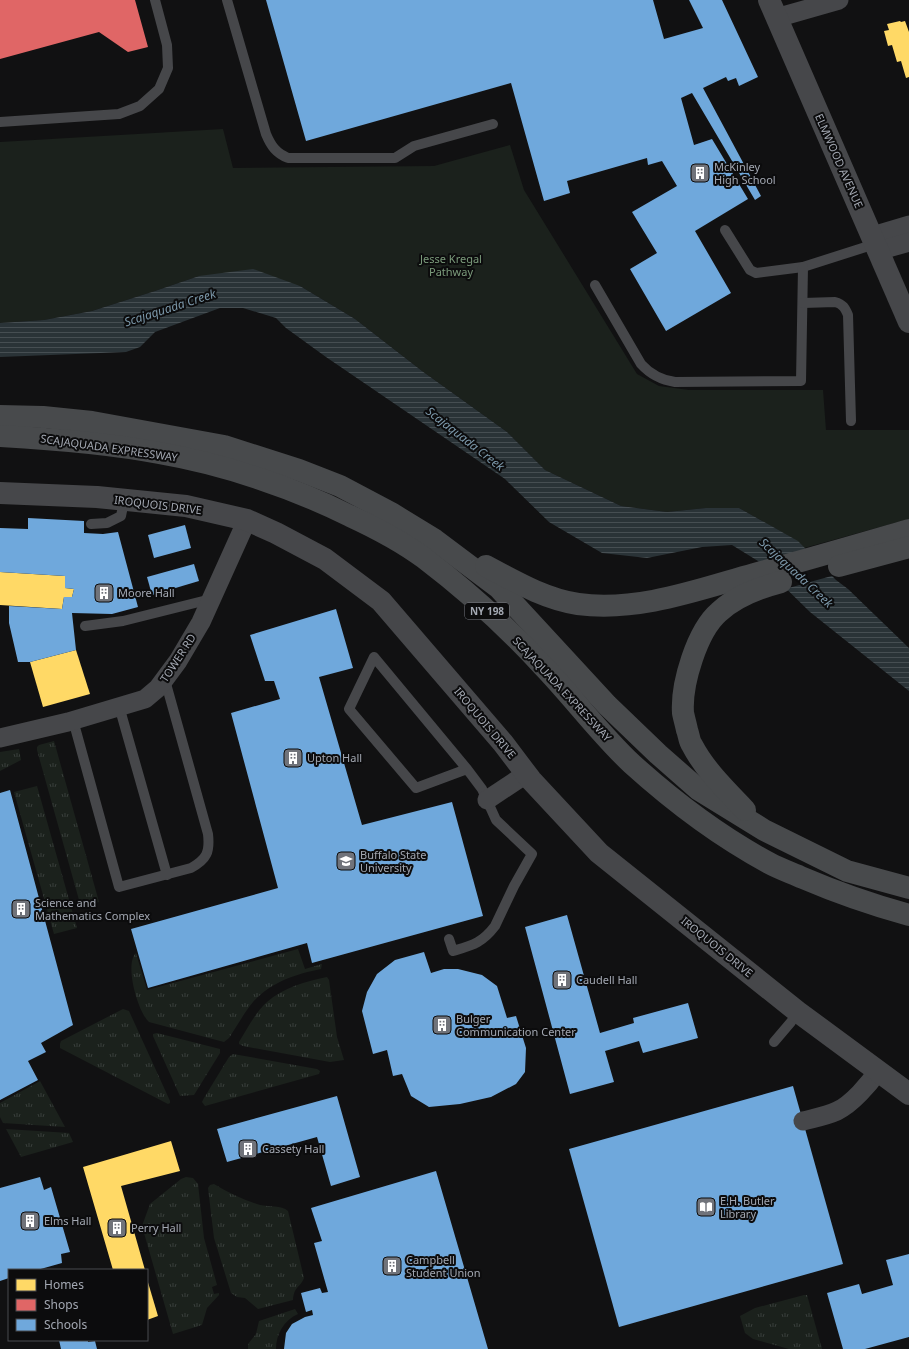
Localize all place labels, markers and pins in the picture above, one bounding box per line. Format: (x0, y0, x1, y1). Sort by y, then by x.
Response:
place label: McKinley High School (714, 159, 776, 187)
building icon: McKinley High School (689, 162, 711, 184)
building icon: Moore Hall (93, 582, 115, 604)
place label: Moore Hall (118, 585, 175, 600)
building icon: Upton Hall (282, 747, 304, 769)
place label: Upton Hall (307, 750, 362, 765)
place label: Buffalo State University (360, 847, 426, 875)
school or university icon: Buffalo State University (335, 850, 357, 872)
place label: Science and Mathematics Complex (35, 895, 150, 923)
building icon: Science and Mathematics Complex (10, 898, 32, 920)
building icon: Caudell Hall (551, 969, 573, 991)
place label: Caudell Hall (576, 972, 637, 987)
place label: Bulger Communication Center (456, 1011, 576, 1039)
building icon: Bulger Communication Center (431, 1014, 453, 1036)
building icon: Cassety Hall (237, 1138, 259, 1160)
place label: Cassety Hall (262, 1141, 324, 1156)
place label: E.H. Butler Library (720, 1193, 775, 1221)
library icon: E.H. Butler Library (695, 1196, 717, 1218)
building icon: Elms Hall (19, 1210, 41, 1232)
place label: Elms Hall (44, 1213, 91, 1228)
building icon: Perry Hall (106, 1217, 128, 1239)
place label: Perry Hall (131, 1220, 181, 1235)
place label: Campbell Student Union (406, 1252, 481, 1280)
building icon: Campbell Student Union (381, 1255, 403, 1277)

